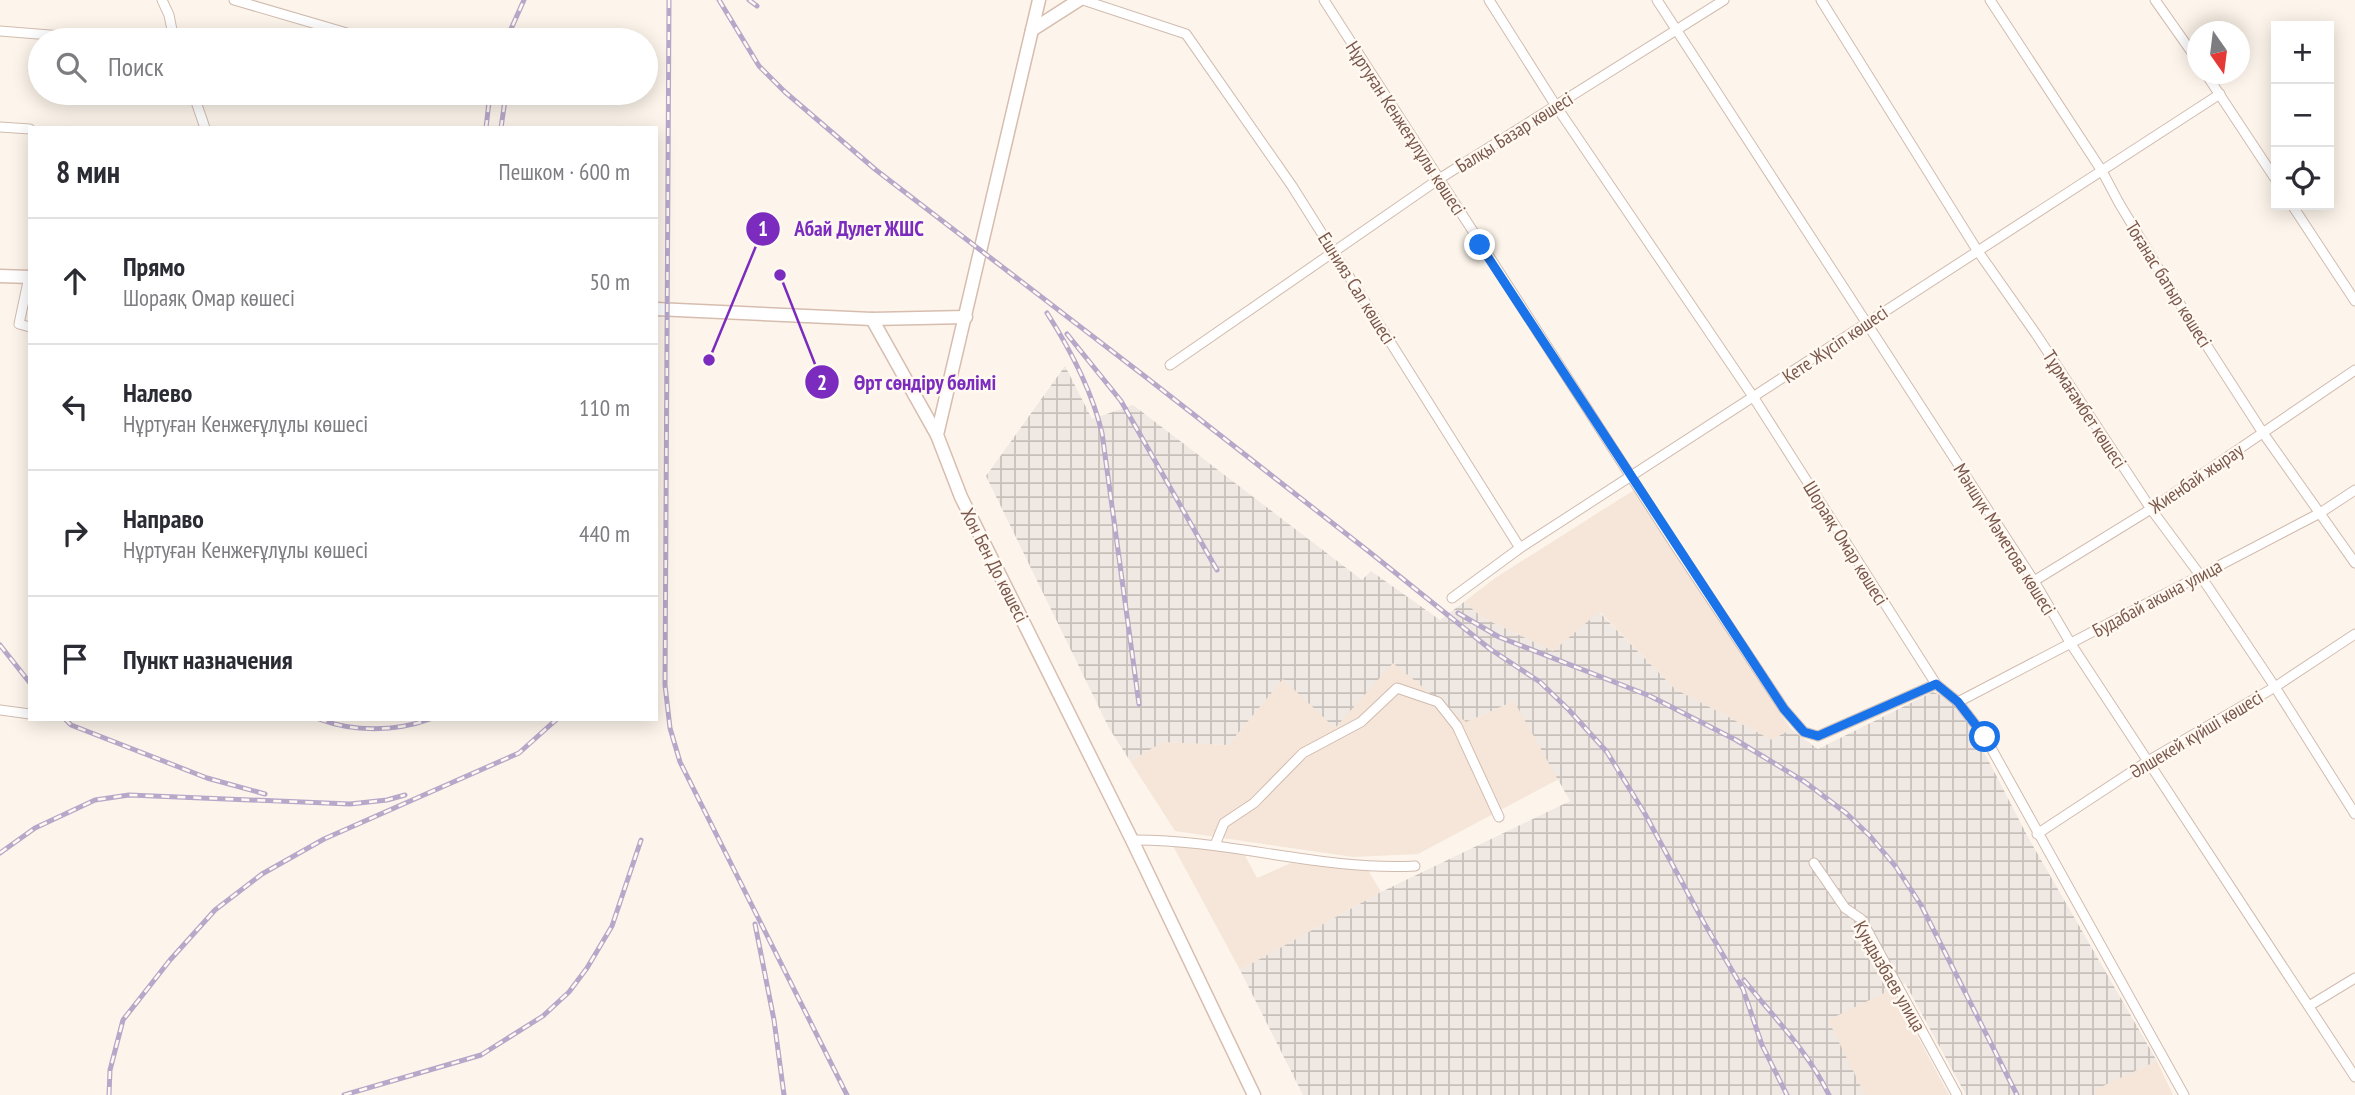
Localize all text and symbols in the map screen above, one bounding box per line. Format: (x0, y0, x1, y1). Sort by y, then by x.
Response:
north arrow (2187, 21, 2250, 84)
map controls (2271, 21, 2334, 210)
button: + (2271, 21, 2334, 84)
search box (28, 28, 658, 105)
street label: Нұртуған Кенжеғұлұлы көшесі (1341, 36, 1471, 220)
icon: search (52, 48, 90, 86)
text: Поиск (108, 50, 164, 83)
button: − (2271, 84, 2334, 147)
street label: Балқы Базар көшесі (1451, 86, 1577, 178)
button: locate (2271, 147, 2334, 210)
text: 8 мин (56, 152, 120, 191)
text: Пешком · 600 m (499, 157, 630, 186)
callout: Абай Дулет ЖШС (745, 208, 939, 250)
text: 1 (758, 215, 768, 242)
text: Абай Дулет ЖШС (793, 215, 924, 242)
street label: Тоғанас батыр көшесі (2121, 216, 2217, 352)
street label: Ешнияз Сал көшесі (1313, 228, 1401, 348)
route end (1464, 229, 1495, 260)
text: Прямо (123, 250, 185, 283)
icon: ahead (56, 262, 94, 300)
text: 50 m (589, 267, 630, 296)
text: Шораяқ Омар көшесі (123, 283, 295, 312)
street label: Кете Жүсіп көшесі (1778, 300, 1892, 388)
street label: Тұрмағамбет көшесі (2038, 345, 2132, 473)
callout: Өрт сөндіру бөлімі (804, 361, 1011, 403)
text: 2 (817, 369, 827, 396)
text: Өрт сөндіру бөлімі (854, 369, 996, 396)
text: Налево (123, 376, 192, 409)
icon: left (56, 388, 94, 426)
text: 110 m (579, 393, 630, 422)
text: Нұртуған Кенжеғұлұлы көшесі (123, 409, 368, 438)
street label: Жиенбай жырау (2143, 437, 2248, 519)
street label: Мәншүк Мәметова көшесі (1949, 459, 2061, 619)
street label: Шораяқ Омар көшесі (1798, 476, 1894, 610)
text: Направо (123, 502, 204, 535)
street label: Хон Бен До көшесі (956, 504, 1034, 626)
icon: right (56, 514, 94, 552)
text: 440 m (579, 519, 630, 548)
text: Нұртуған Кенжеғұлұлы көшесі (123, 535, 368, 564)
street label: Будабай акына улица (2088, 554, 2226, 642)
icon: arrive (56, 640, 94, 678)
text: Пункт назначения (123, 643, 293, 676)
street label: Әлшекей күйші көшесі (2125, 685, 2267, 783)
route start (1969, 721, 2000, 752)
street label: Кундызбаев улица (1849, 916, 1931, 1036)

